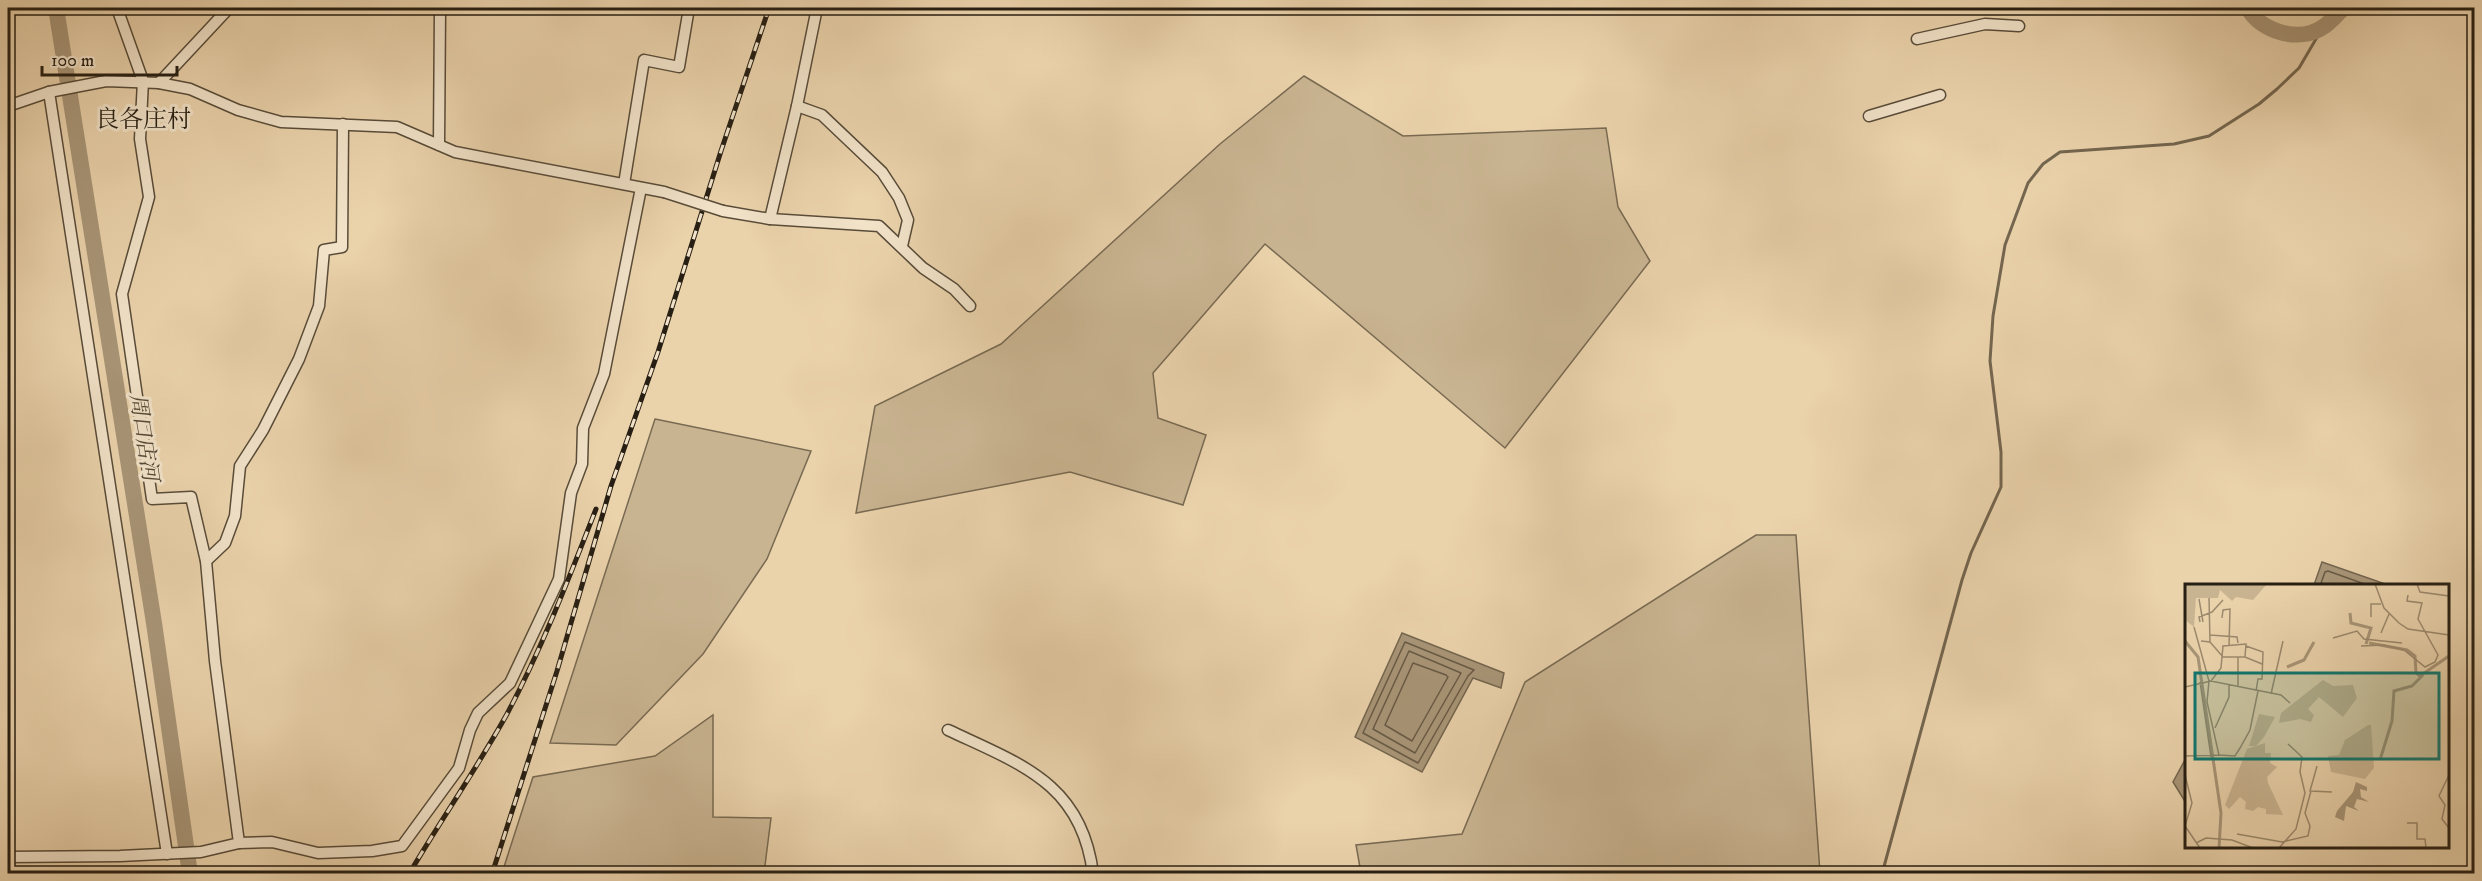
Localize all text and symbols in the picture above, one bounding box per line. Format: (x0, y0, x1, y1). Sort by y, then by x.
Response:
scale bar (42, 39, 177, 77)
text: 100 m (51, 50, 94, 72)
district label: 良各庄村 (95, 105, 191, 135)
water label: 周口店河 (123, 392, 164, 487)
inset map (2185, 584, 2449, 848)

